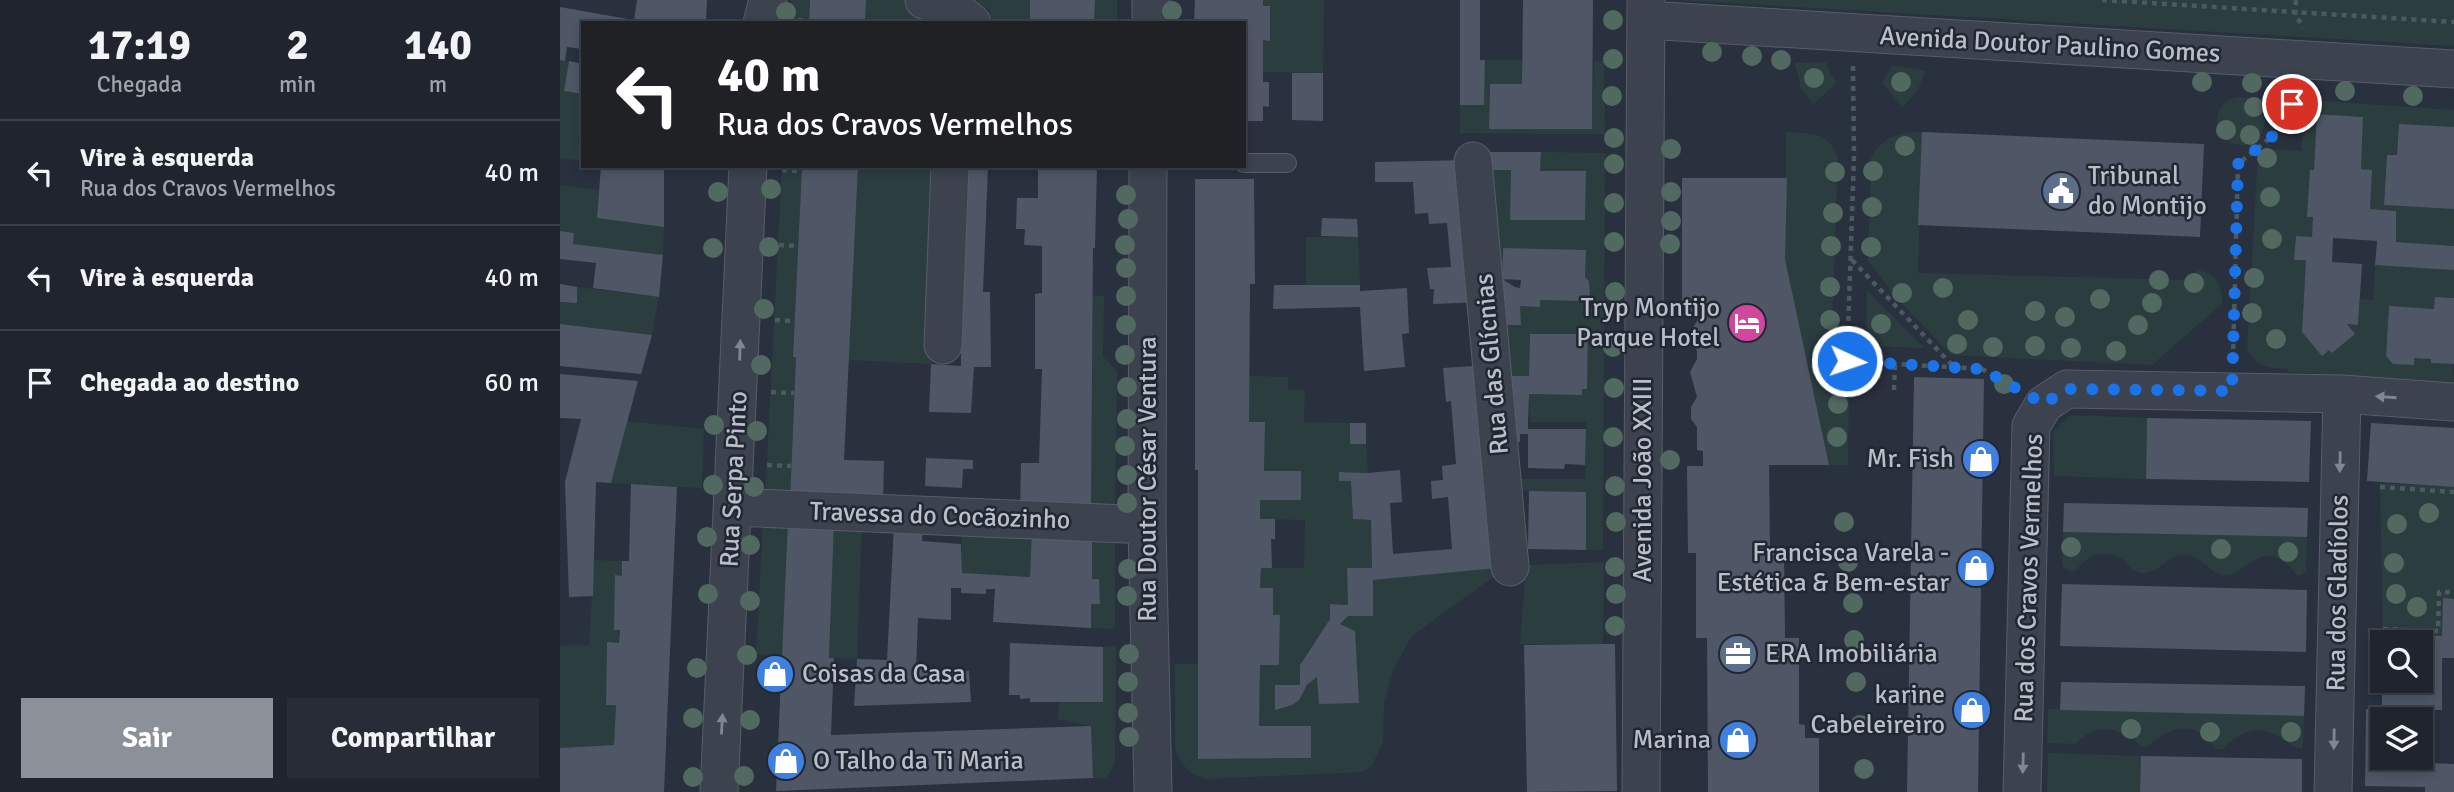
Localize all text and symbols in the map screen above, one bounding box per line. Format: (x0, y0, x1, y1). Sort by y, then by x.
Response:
text: 17:19 (88, 20, 191, 71)
text: 2 (286, 20, 309, 71)
text: 140 (404, 20, 472, 71)
street label: Avenida Doutor Paulino Gomes (1879, 20, 2221, 70)
text: 40 m (717, 45, 820, 105)
icon: left (602, 49, 693, 140)
text: Chegada (97, 70, 182, 99)
text: min (279, 70, 316, 99)
text: m (429, 70, 447, 99)
pin (2262, 74, 2322, 134)
icon: arrive (2273, 85, 2311, 123)
text: Rua dos Cravos Vermelhos (717, 105, 1073, 144)
text: Vire à esquerda (80, 142, 254, 174)
icon: left (21, 154, 59, 192)
text: 40 m (484, 157, 539, 189)
place label: Tribunal do Montijo (2088, 160, 2207, 222)
public building icon: Tribunal do Montijo (2040, 170, 2082, 212)
text: Rua dos Cravos Vermelhos (80, 174, 336, 203)
icon: left (21, 259, 59, 297)
text: Vire à esquerda (80, 262, 254, 294)
text: 40 m (484, 262, 539, 294)
street label: Rua das Glícnias (1468, 272, 1516, 456)
place label: Tryp Montijo Parque Hotel (1576, 292, 1720, 354)
hotel icon: Tryp Montijo Parque Hotel (1726, 302, 1768, 344)
position arrow (1810, 324, 1884, 398)
street label: Rua Doutor César Ventura (1132, 336, 1164, 622)
one-way arrow (734, 338, 745, 360)
icon: arrive (21, 364, 59, 402)
text: Chegada ao destino (80, 367, 299, 399)
text: 60 m (484, 367, 539, 399)
street label: Avenida João XXIII (1627, 378, 1659, 582)
street label: Rua Serpa Pinto (713, 390, 755, 568)
one-way arrow (2375, 391, 2397, 402)
street label: Rua dos Cravos Vermelhos (2008, 433, 2050, 723)
shop icon: Mr. Fish (1960, 438, 2002, 480)
place label: Mr. Fish (1866, 443, 1954, 475)
one-way arrow (2335, 452, 2346, 474)
street label: Rua dos Gladíolos (2320, 494, 2356, 692)
street label: Travessa do Cocãozinho (809, 495, 1071, 537)
place label: Francisca Varela - Estética & Bem-estar (1717, 537, 1949, 599)
shop icon: Francisca Varela - Estética & Bem-estar (1955, 547, 1997, 589)
map controls (2370, 630, 2433, 770)
button: search (2370, 630, 2433, 693)
office icon: ERA Imobiliária (1717, 633, 1759, 675)
place label: ERA Imobiliária (1765, 638, 1938, 670)
shop icon: Coisas da Casa (754, 653, 796, 695)
place label: Coisas da Casa (802, 658, 966, 690)
place label: karine Cabeleireiro (1810, 679, 1945, 741)
shop icon: karine Cabeleireiro (1951, 689, 1993, 731)
button: Sair (21, 698, 273, 778)
button: Compartilhar (287, 698, 539, 778)
button: layers (2370, 707, 2433, 770)
one-way arrow (717, 713, 728, 735)
shop icon: Marina (1717, 719, 1759, 761)
place label: Marina (1632, 724, 1711, 756)
one-way arrow (2329, 728, 2340, 750)
shop icon: O Talho da Ti Maria (765, 740, 807, 782)
place label: O Talho da Ti Maria (813, 745, 1024, 777)
one-way arrow (2018, 753, 2029, 775)

